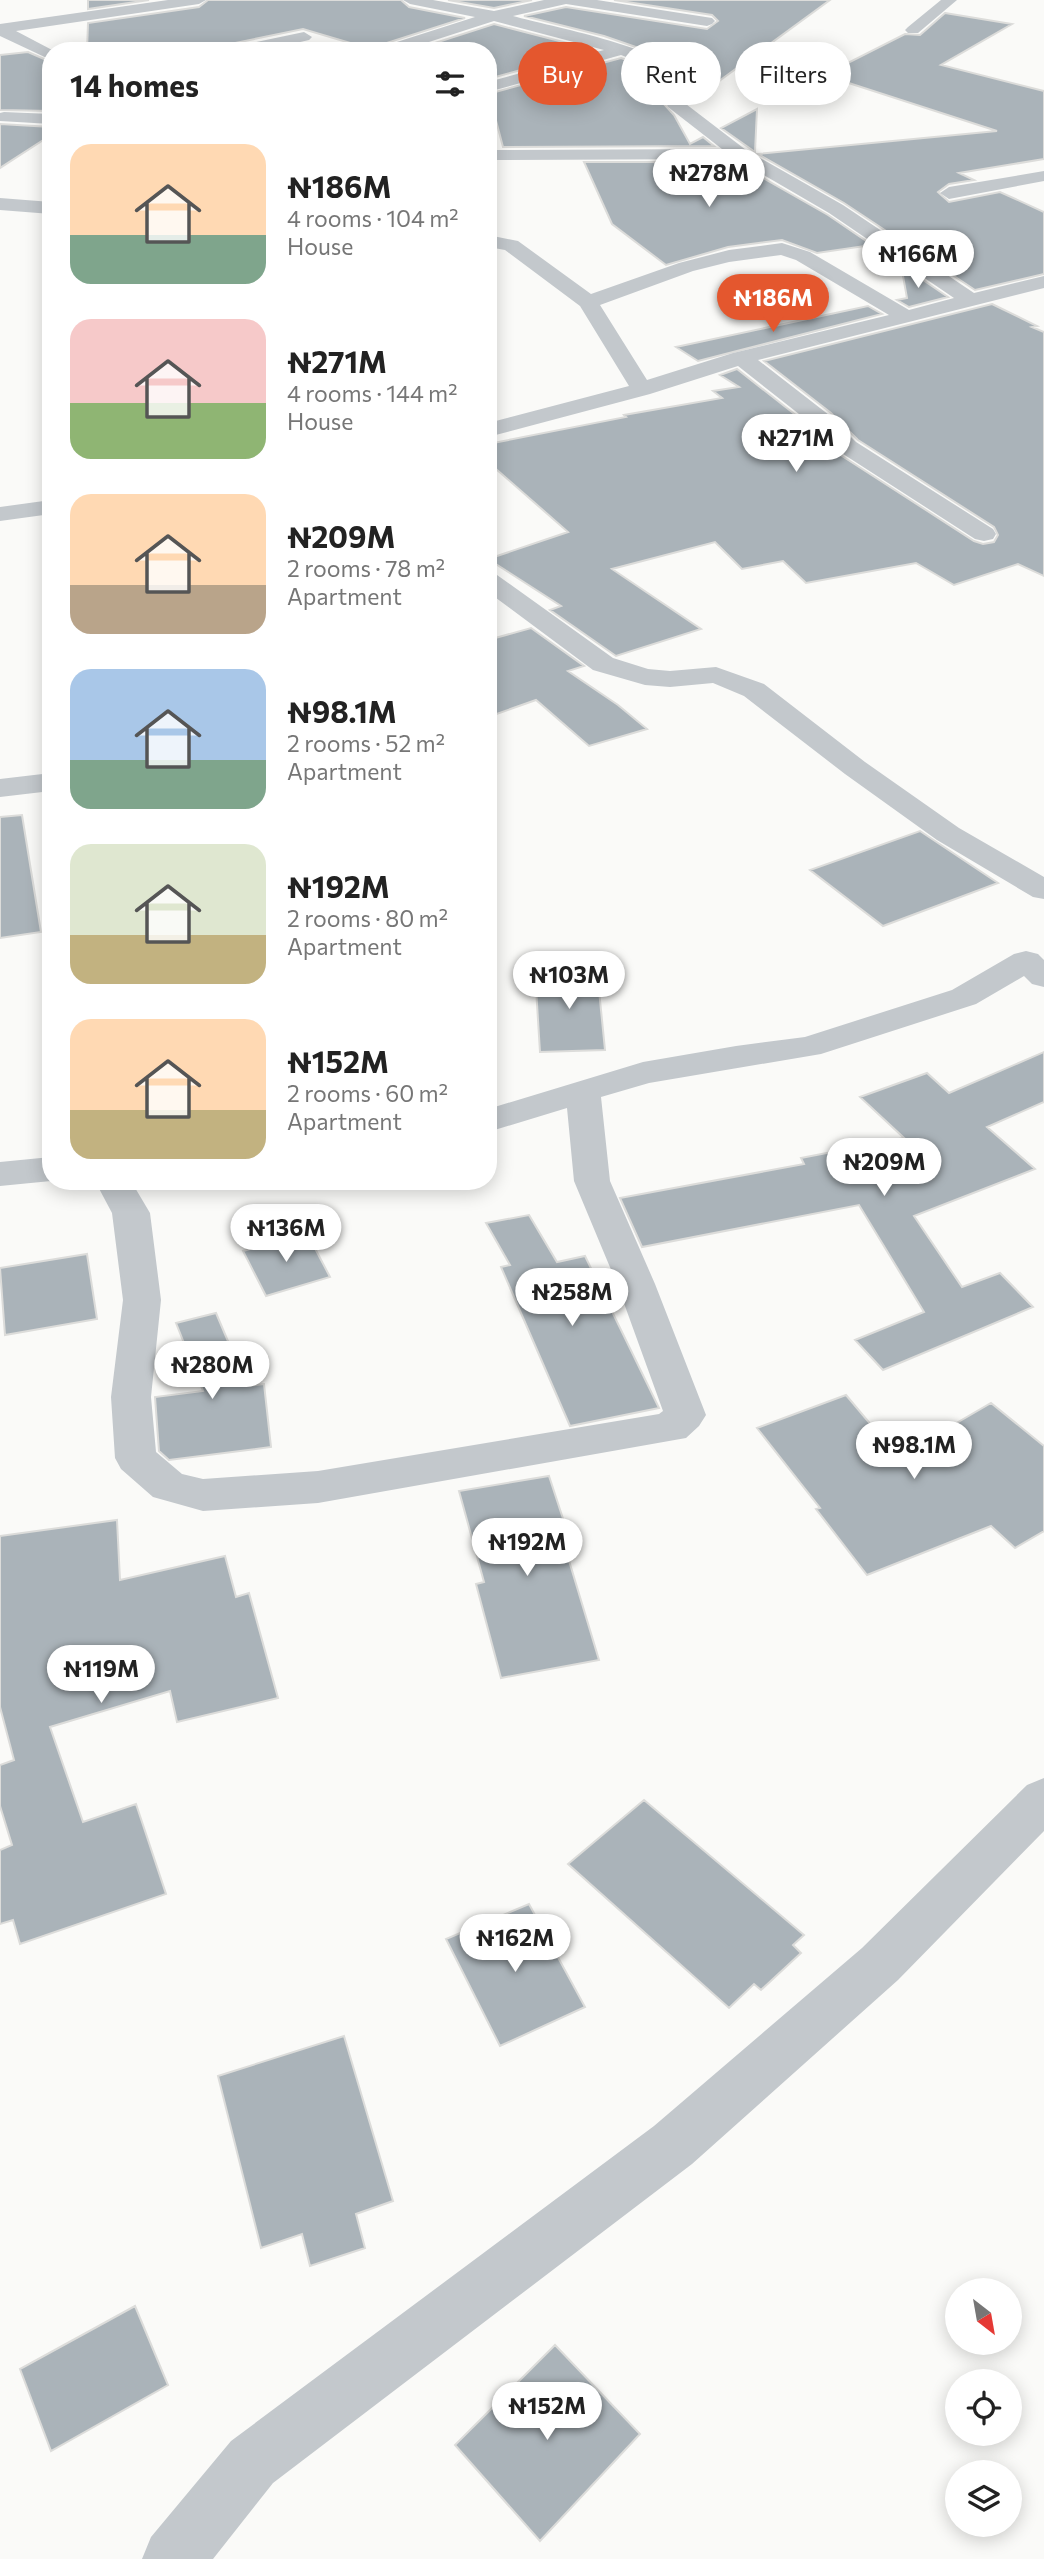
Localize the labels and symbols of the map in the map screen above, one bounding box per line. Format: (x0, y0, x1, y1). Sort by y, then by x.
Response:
pin: ₦278M (660, 150, 758, 209)
pin: ₦166M (869, 230, 967, 290)
pin: ₦186M (724, 274, 822, 334)
pin: ₦271M (747, 414, 845, 474)
pin: ₦103M (520, 951, 618, 1011)
pin: ₦209M (835, 1138, 933, 1198)
pin: ₦136M (237, 1204, 335, 1264)
pin: ₦258M (523, 1268, 621, 1328)
pin: ₦280M (163, 1342, 261, 1401)
pin: ₦98.1M (857, 1422, 971, 1481)
pin: ₦192M (478, 1518, 576, 1578)
pin: ₦119M (52, 1646, 150, 1705)
pin: ₦162M (466, 1914, 564, 1974)
north arrow (945, 2278, 1022, 2356)
pin: ₦152M (498, 2382, 596, 2442)

